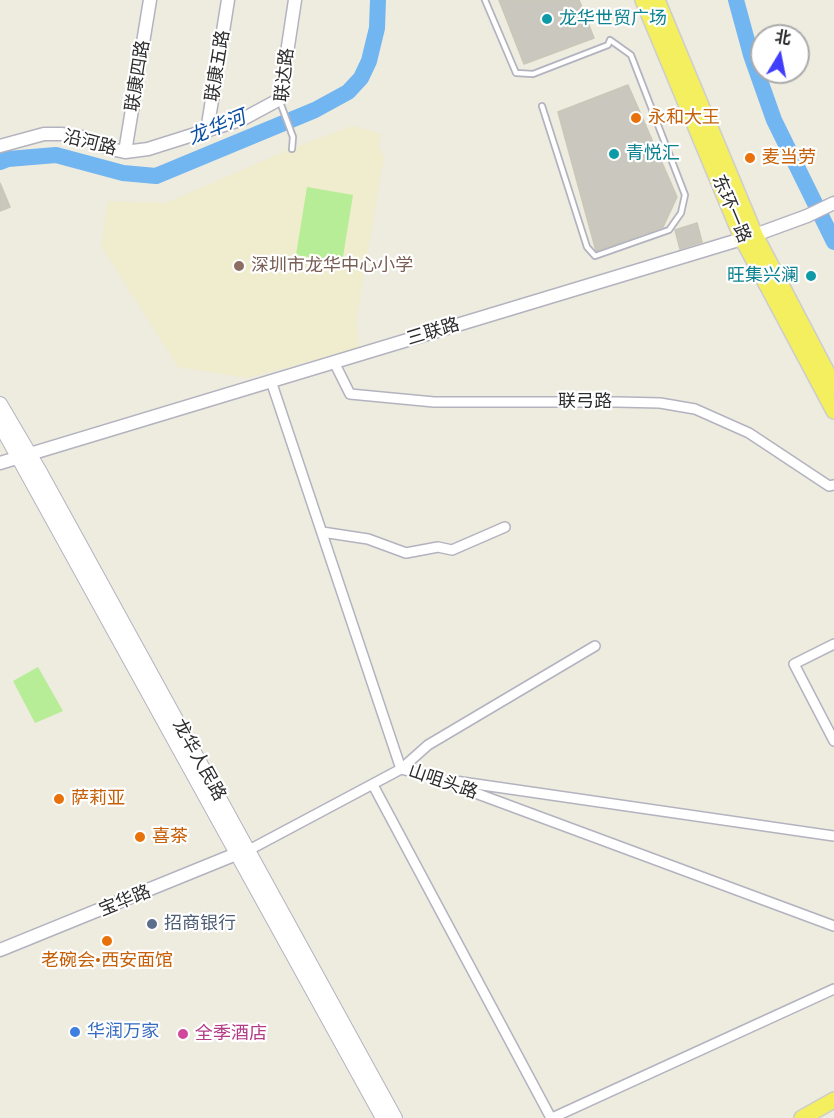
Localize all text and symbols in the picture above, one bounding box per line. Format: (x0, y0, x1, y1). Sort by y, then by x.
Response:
place label: 龙华世贸广场 (559, 8, 667, 30)
marker: 龙华世贸广场 (540, 12, 554, 26)
north arrow (750, 24, 810, 84)
text: 北 (773, 27, 792, 48)
street label: 联康五路 (202, 29, 234, 103)
street label: 联康四路 (122, 39, 154, 113)
street label: 联达路 (271, 47, 299, 103)
water label: 龙华河 (185, 106, 249, 150)
place label: 永和大王 (648, 107, 720, 129)
marker: 永和大王 (629, 111, 643, 125)
street label: 沿河路 (61, 126, 119, 160)
place label: 青悦汇 (626, 143, 680, 165)
marker: 青悦汇 (607, 147, 621, 161)
place label: 麦当劳 (762, 147, 816, 169)
marker: 麦当劳 (743, 151, 757, 165)
street label: 东环一路 (707, 172, 755, 246)
place label: 深圳市龙华中心小学 (251, 255, 413, 277)
marker: 深圳市龙华中心小学 (232, 259, 246, 273)
place label: 旺集兴澜 (727, 265, 799, 287)
marker: 旺集兴澜 (804, 269, 818, 283)
street label: 三联路 (404, 314, 462, 350)
street label: 联弓路 (558, 391, 612, 413)
street label: 龙华人民路 (168, 715, 230, 805)
street label: 山咀头路 (405, 760, 481, 804)
place label: 萨莉亚 (71, 788, 125, 810)
marker: 萨莉亚 (52, 792, 66, 806)
place label: 喜茶 (152, 826, 188, 848)
marker: 喜茶 (133, 830, 147, 844)
street label: 宝华路 (96, 881, 154, 921)
place label: 招商银行 (164, 913, 236, 935)
marker: 招商银行 (145, 917, 159, 931)
marker: 老碗会·西安面馆 (100, 934, 114, 948)
place label: 老碗会·西安面馆 (41, 950, 173, 972)
place label: 华润万家 (87, 1021, 159, 1043)
place label: 全季酒店 (195, 1023, 267, 1045)
marker: 华润万家 (68, 1025, 82, 1039)
marker: 全季酒店 (176, 1027, 190, 1041)

